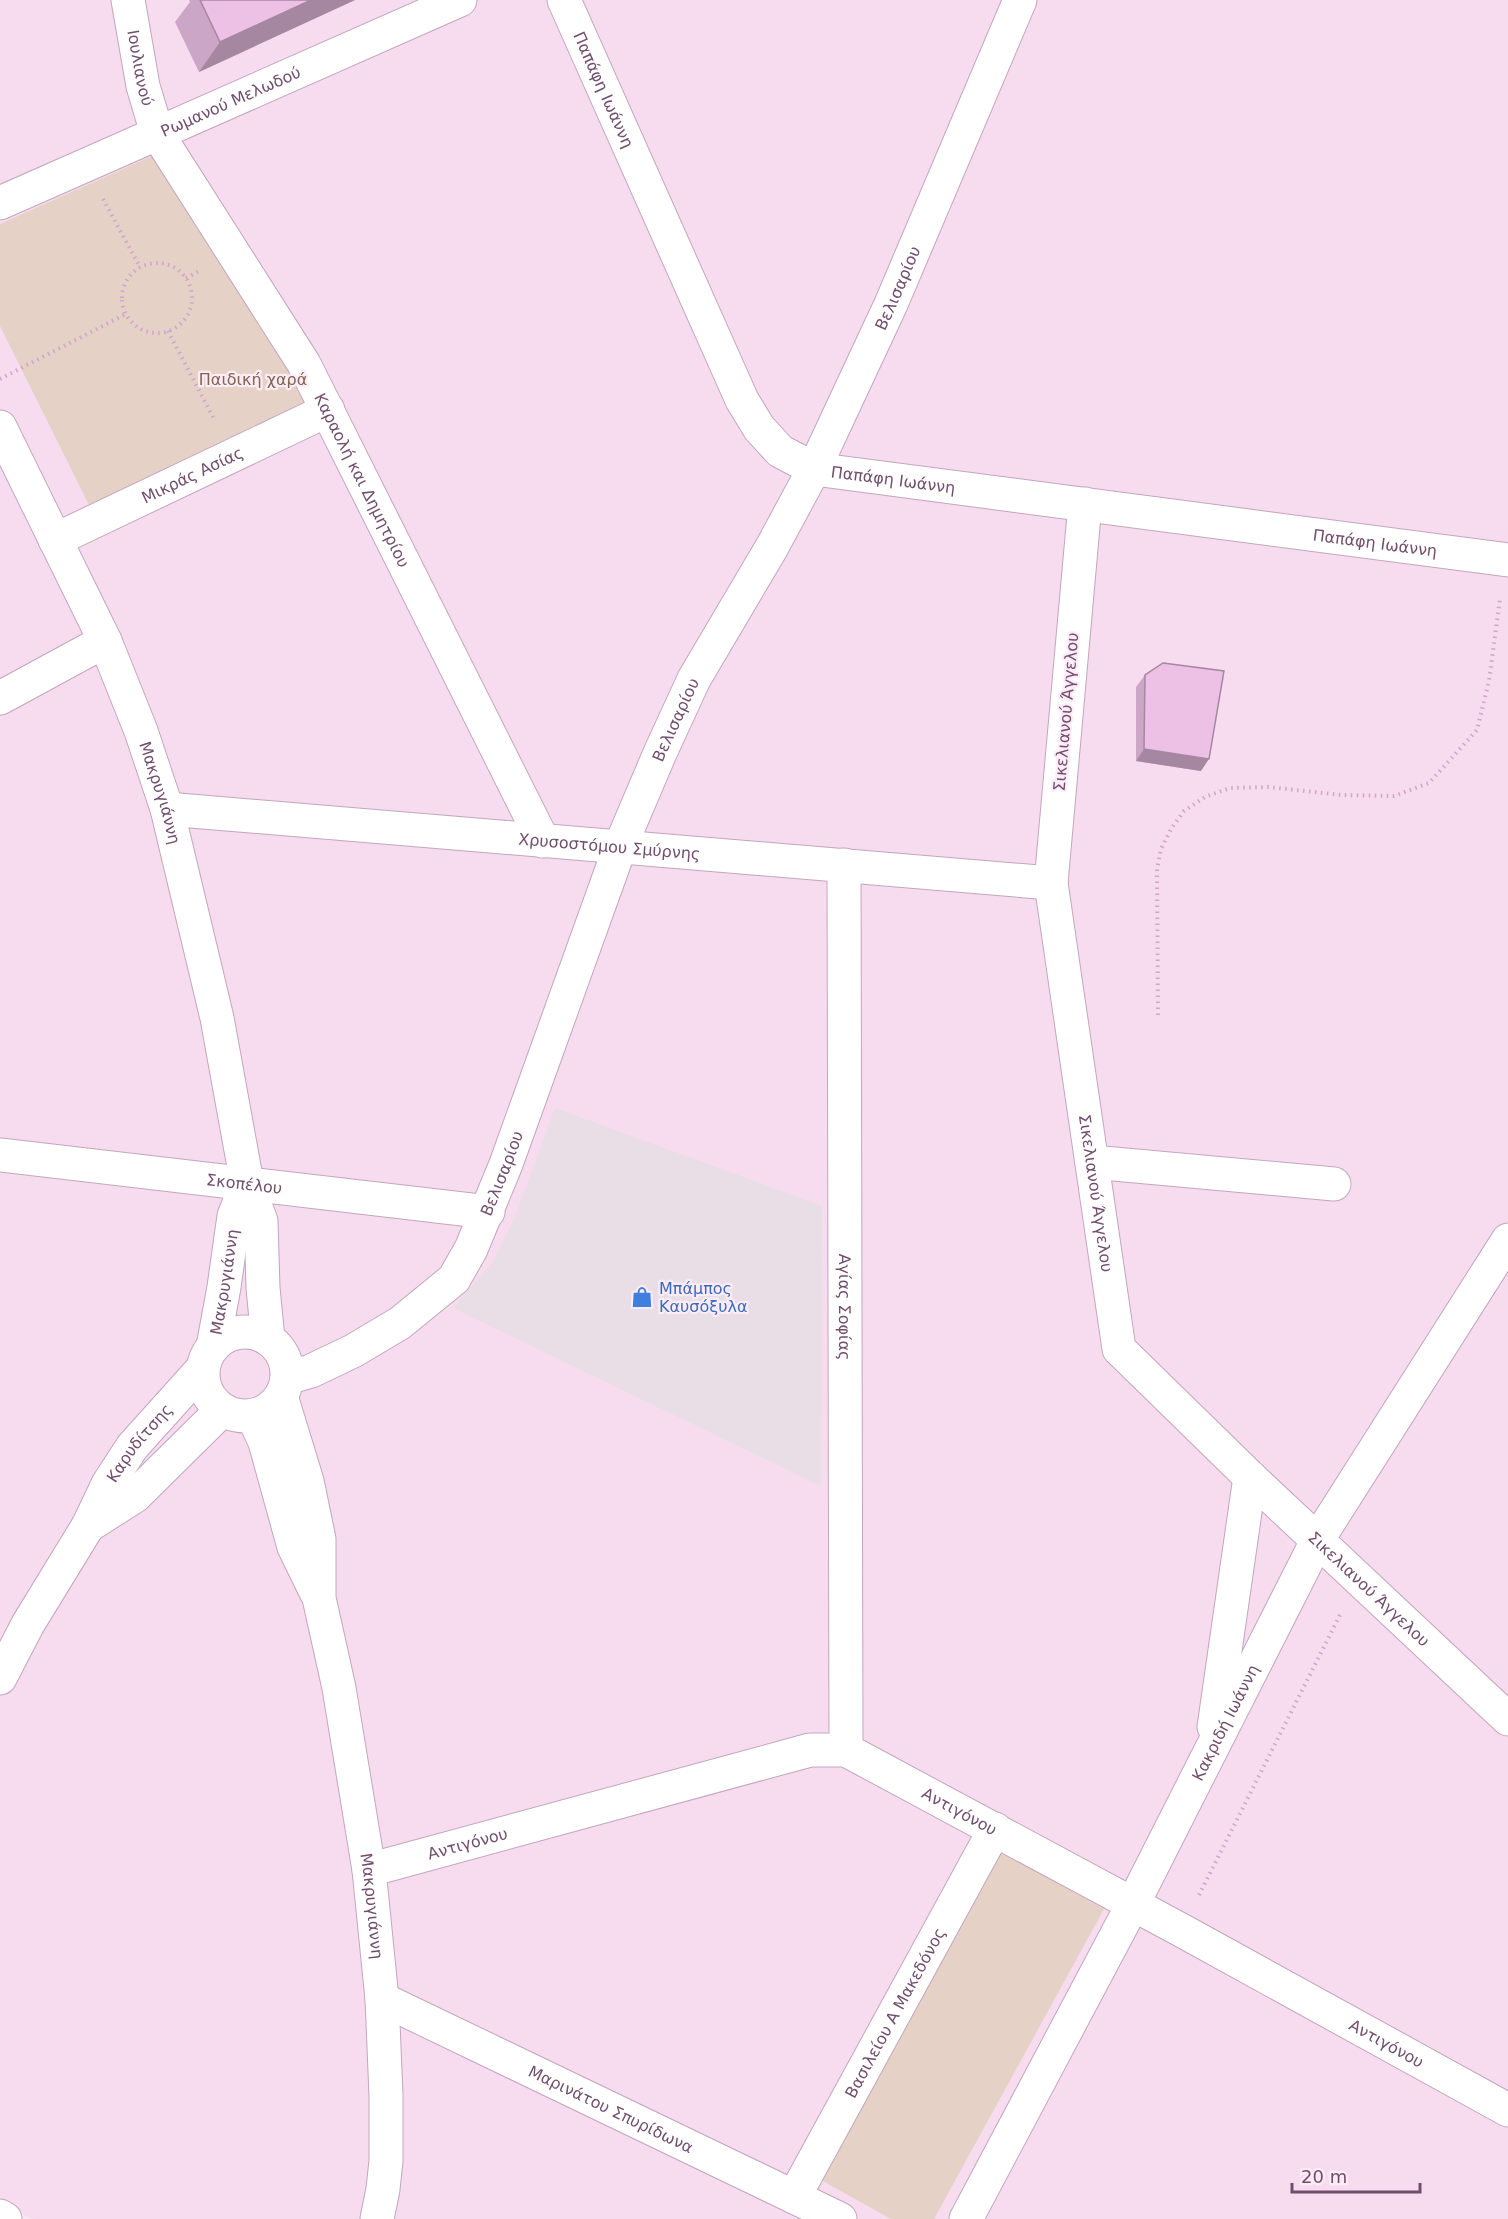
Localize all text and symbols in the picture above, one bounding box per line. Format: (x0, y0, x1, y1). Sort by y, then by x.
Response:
street label: Ιουλιανού (124, 28, 158, 108)
street label: Παπάφη Ιωάννη (570, 28, 638, 151)
street label: Ρωμανού Μελωδού (158, 62, 303, 140)
street label: Βελισαρίου (871, 243, 924, 333)
park label: Παιδική χαρά (199, 370, 307, 389)
street label: Καραολή και Δημητρίου (311, 390, 414, 570)
street label: Μικράς Ασίας (138, 442, 246, 507)
street label: Παπάφη Ιωάννη (830, 462, 956, 497)
street label: Παπάφη Ιωάννη (1312, 525, 1438, 560)
street label: Σικελιανού Άγγελου (1050, 632, 1082, 792)
street label: Βελισαρίου (648, 675, 703, 764)
street label: Μακρυγιάννη (136, 739, 185, 846)
street label: Χρυσοστόμου Σμύρνης (518, 829, 701, 863)
street label: Σικελιανού Άγγελου (1075, 1113, 1117, 1273)
street label: Βελισαρίου (476, 1128, 527, 1219)
street label: Σκοπέλου (205, 1170, 283, 1197)
street label: Μακρυγιάννη (206, 1228, 242, 1336)
street label: Αγίας Σοφίας (835, 1254, 855, 1360)
place label: Μπάμπος Καυσόξυλα (659, 1279, 747, 1316)
shop icon: Μπάμπος Καυσόξυλα (630, 1285, 654, 1309)
street label: Καρυδίτσης (102, 1400, 176, 1486)
street label: Σικελιανού Άγγελου (1305, 1527, 1434, 1650)
street label: Κακριδή Ιωάννη (1188, 1661, 1262, 1784)
street label: Αντιγόνου (919, 1783, 1000, 1839)
street label: Αντιγόνου (425, 1823, 510, 1863)
street label: Μακρυγιάννη (357, 1852, 387, 1960)
street label: Βασιλείου Α Μακεδόνος (841, 1924, 949, 2101)
street label: Αντιγόνου (1346, 2015, 1427, 2071)
street label: Μαρινάτου Σπυρίδωνα (525, 2061, 696, 2157)
scale bar (1292, 2156, 1420, 2194)
text: 20 m (1301, 2166, 1347, 2187)

